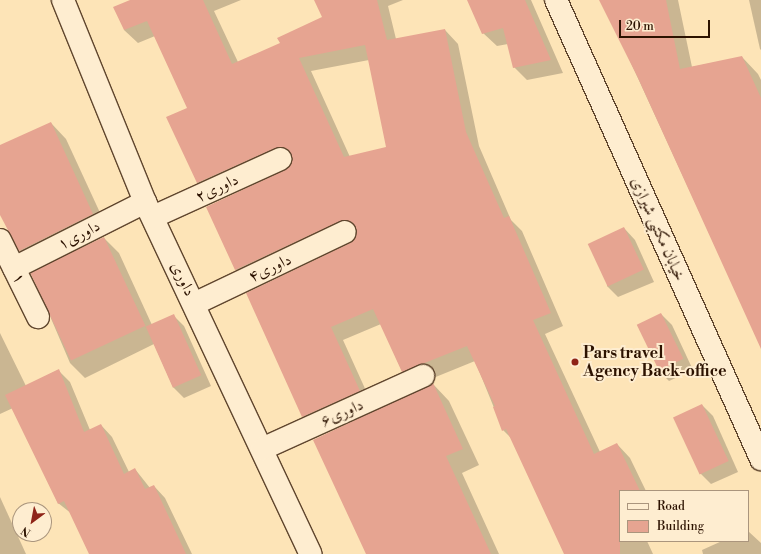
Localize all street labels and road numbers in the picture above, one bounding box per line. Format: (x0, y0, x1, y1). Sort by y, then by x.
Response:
street label: داوری۲ (193, 170, 241, 206)
street label: خیابان مکتبی شیرازی (627, 174, 689, 284)
street label: داوری۱ (55, 216, 103, 254)
street label: داوری۴ (246, 250, 294, 286)
street label: داوری (167, 259, 199, 299)
street label: ۱ (8, 270, 30, 286)
street label: داوری۶ (318, 395, 366, 431)

